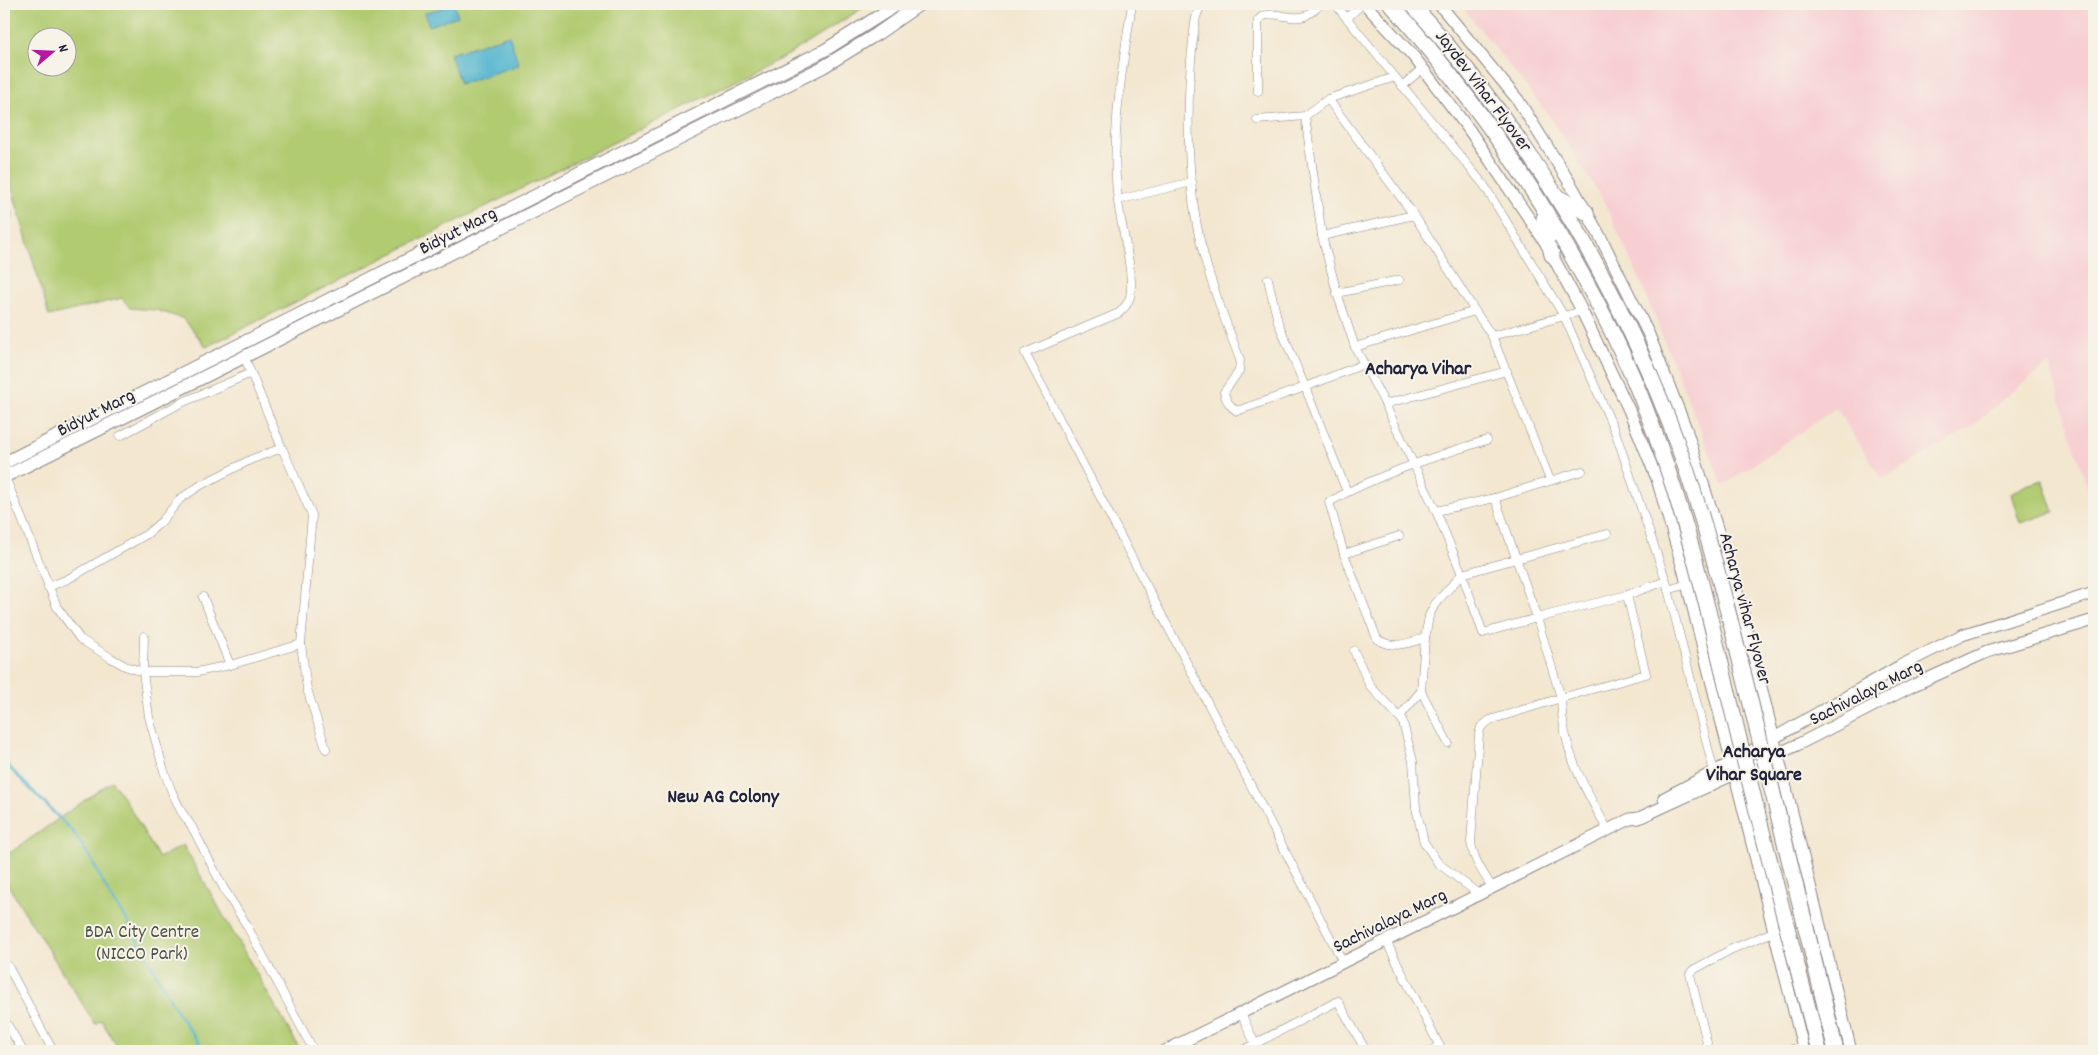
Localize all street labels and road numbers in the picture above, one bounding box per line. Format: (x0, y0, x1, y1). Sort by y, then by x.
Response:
street label: Jaydev Vihar Flyover (1427, 25, 1537, 159)
street label: Bidyut Marg (415, 201, 502, 263)
street label: Bidyut Marg (53, 383, 140, 445)
street label: Acharya vihar Flyover (1710, 530, 1777, 688)
street label: Sachivalaya Marg (1805, 654, 1928, 734)
street label: Sachivalaya Marg (1329, 883, 1452, 961)

